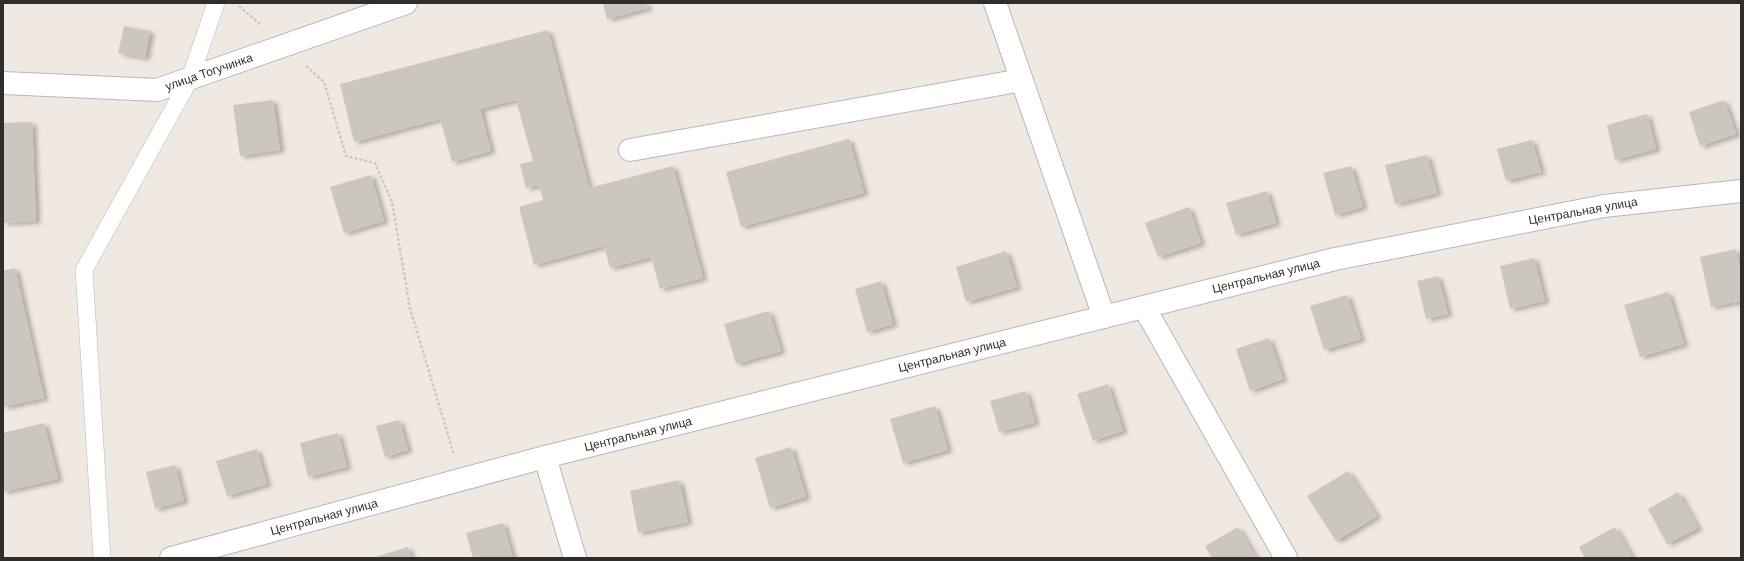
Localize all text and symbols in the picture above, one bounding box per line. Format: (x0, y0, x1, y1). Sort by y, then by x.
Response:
street label: улица Тогучинка (163, 50, 255, 94)
street label: Центральная улица (1527, 194, 1639, 227)
street label: Центральная улица (1211, 256, 1322, 296)
street label: Центральная улица (897, 335, 1008, 375)
street label: Центральная улица (583, 414, 694, 454)
street label: Центральная улица (269, 496, 379, 538)

